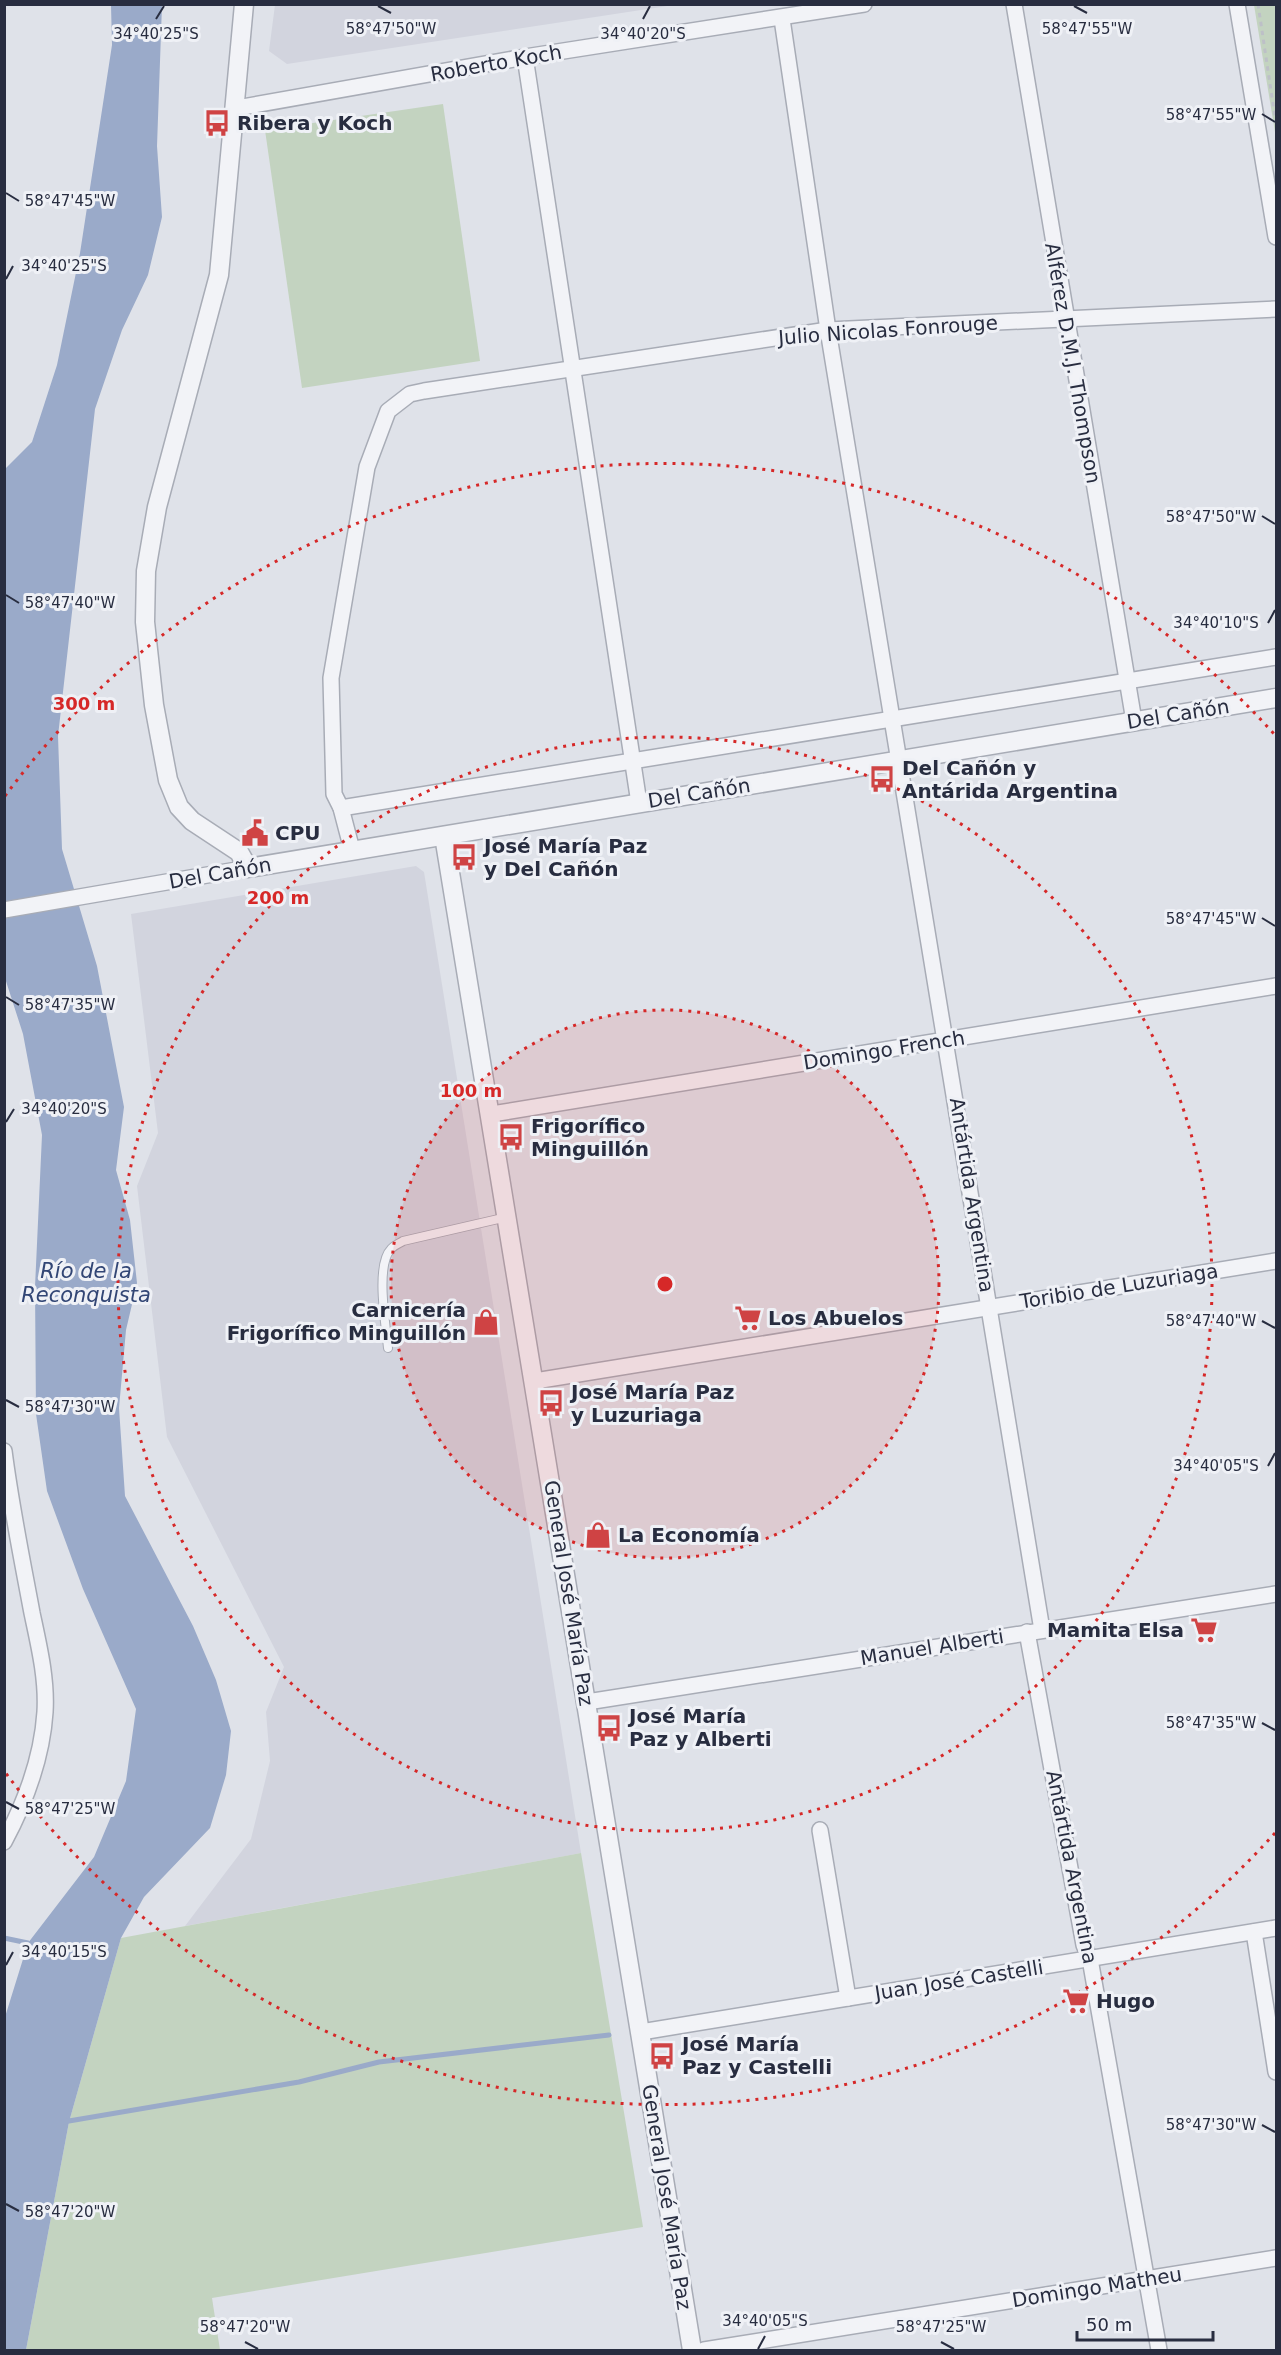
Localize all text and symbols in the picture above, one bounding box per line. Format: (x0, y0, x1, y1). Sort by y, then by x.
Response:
text: 58°47'50"W (346, 20, 436, 38)
text: 58°47'55"W (1042, 20, 1132, 38)
text: 34°40'25"S (113, 25, 199, 43)
text: 34°40'20"S (600, 25, 686, 43)
street label: Roberto Koch (428, 40, 564, 86)
text: 58°47'55"W (1166, 106, 1256, 124)
bus stop icon: Ribera y Koch (202, 108, 232, 138)
place label: Ribera y Koch (237, 111, 392, 135)
text: 58°47'45"W (25, 192, 115, 210)
street label: Alférez D.M.J. Thompson (1040, 241, 1106, 485)
text: 34°40'25"S (21, 257, 107, 275)
street label: Julio Nicolas Fonrouge (775, 310, 999, 350)
text: 58°47'50"W (1166, 508, 1256, 526)
text: 58°47'40"W (25, 594, 115, 612)
text: 34°40'10"S (1173, 614, 1259, 632)
text: 300 m (53, 693, 115, 714)
street label: Del Cañón (1125, 694, 1231, 734)
place label: Del Cañón y Antárida Argentina (902, 756, 1118, 803)
bus stop icon: Del Cañón y Antárida Argentina (867, 764, 897, 794)
street label: Del Cañón (646, 773, 752, 813)
public building icon: CPU (240, 818, 270, 848)
place label: CPU (275, 821, 321, 845)
place label: José María Paz y Del Cañón (482, 834, 647, 881)
bus stop icon: José María Paz y Del Cañón (449, 842, 479, 872)
street label: Del Cañón (167, 852, 273, 894)
text: 200 m (247, 887, 309, 908)
text: 58°47'45"W (1166, 910, 1256, 928)
text: 58°47'35"W (25, 996, 115, 1014)
street label: Domingo French (802, 1025, 966, 1075)
text: 100 m (440, 1080, 502, 1101)
street label: Antártida Argentina (945, 1096, 999, 1294)
text: 34°40'20"S (21, 1100, 107, 1118)
place label: Frigorífico Minguillón (531, 1114, 649, 1161)
bus stop icon: Frigorífico Minguillón (496, 1122, 526, 1152)
street label: Toribio de Luzuriaga (1017, 1258, 1220, 1314)
water label: Río de la Reconquista (21, 1259, 151, 1307)
centre of rings (655, 1274, 675, 1294)
place label: Carnicería Frigorífico Minguillón (227, 1298, 466, 1345)
supermarket icon: Los Abuelos (733, 1303, 763, 1333)
place label: Los Abuelos (768, 1306, 903, 1330)
shop icon: Carnicería Frigorífico Minguillón (471, 1307, 501, 1337)
text: 58°47'40"W (1166, 1312, 1256, 1330)
place label: José María Paz y Luzuriaga (569, 1380, 734, 1427)
bus stop icon: José María Paz y Luzuriaga (536, 1388, 566, 1418)
text: 58°47'30"W (25, 1398, 115, 1416)
text: 34°40'05"S (1173, 1457, 1259, 1475)
street label: General José María Paz (539, 1478, 599, 1708)
shop icon: La Economía (583, 1520, 613, 1550)
place label: La Economía (618, 1523, 760, 1547)
supermarket icon: Mamita Elsa (1189, 1615, 1219, 1645)
place label: Mamita Elsa (1047, 1618, 1184, 1642)
street label: Manuel Alberti (859, 1624, 1005, 1670)
place label: José María Paz y Alberti (627, 1704, 772, 1751)
bus stop icon: José María Paz y Alberti (594, 1713, 624, 1743)
text: 58°47'35"W (1166, 1714, 1256, 1732)
street label: Antártida Argentina (1041, 1768, 1103, 1966)
text: 58°47'25"W (25, 1800, 115, 1818)
text: 34°40'15"S (21, 1943, 107, 1961)
street label: Juan José Castelli (871, 1955, 1045, 2006)
supermarket icon: Hugo (1061, 1986, 1091, 2016)
place label: Hugo (1096, 1989, 1155, 2013)
place label: José María Paz y Castelli (680, 2032, 832, 2079)
bus stop icon: José María Paz y Castelli (647, 2041, 677, 2071)
street label: General José María Paz (637, 2082, 697, 2312)
text: 58°47'30"W (1166, 2116, 1256, 2134)
text: 58°47'20"W (25, 2203, 115, 2221)
street label: Domingo Matheu (1010, 2262, 1184, 2312)
scale bar (1077, 2304, 1214, 2342)
text: 34°40'05"S (722, 2312, 808, 2330)
text: 50 m (1086, 2314, 1132, 2335)
text: 58°47'20"W (200, 2318, 290, 2336)
text: 58°47'25"W (896, 2318, 986, 2336)

